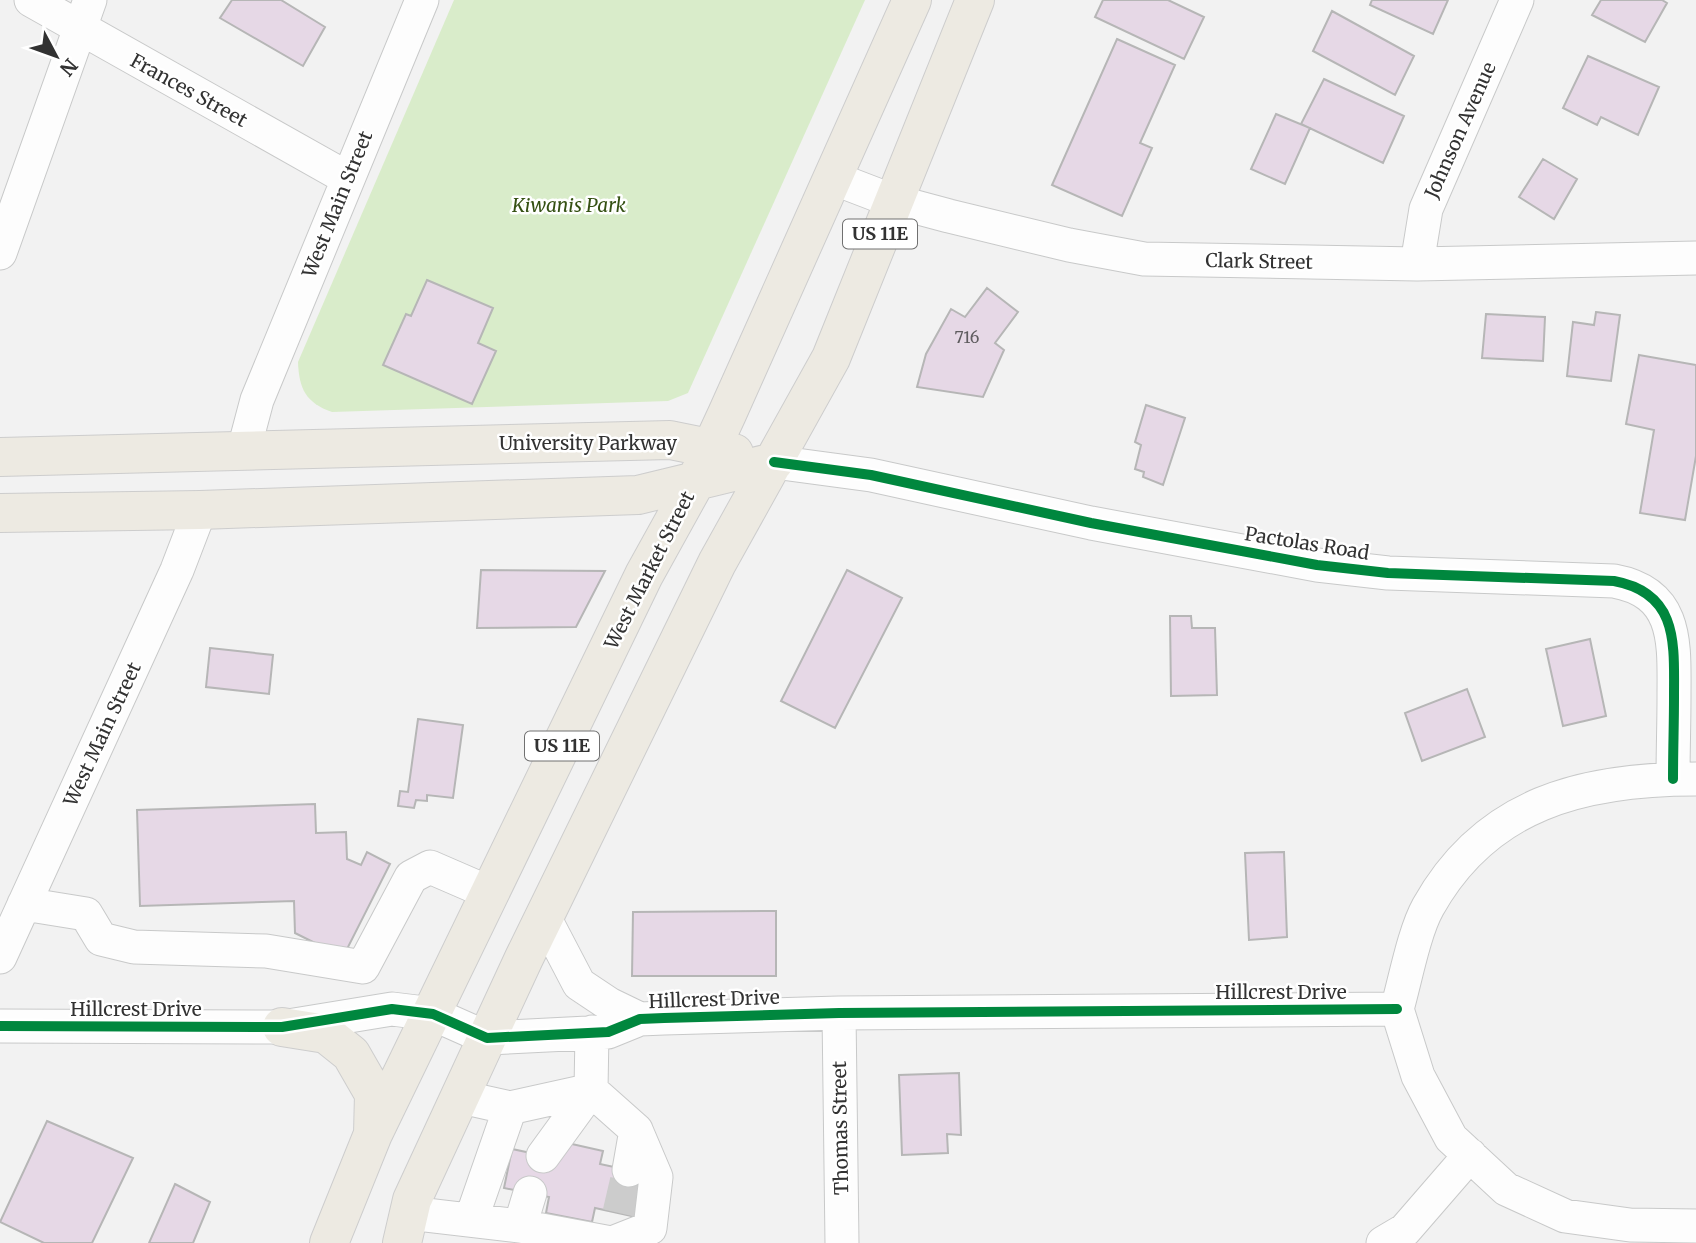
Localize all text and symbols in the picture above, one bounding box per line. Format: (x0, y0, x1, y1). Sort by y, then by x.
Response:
north arrow (21, 21, 91, 91)
street label: Frances Street (126, 48, 252, 132)
text: N (55, 54, 83, 81)
street label: Johnson Avenue (1419, 58, 1501, 203)
street label: West Main Street (296, 127, 378, 282)
park label: Kiwanis Park (511, 193, 627, 217)
road number: US 11E (843, 220, 917, 248)
street label: Clark Street (1205, 248, 1313, 274)
house number: 716 (954, 327, 980, 347)
street label: University Parkway (499, 431, 677, 455)
street label: West Market Street (598, 486, 700, 654)
street label: Pactolas Road (1243, 521, 1371, 565)
street label: West Main Street (58, 658, 146, 811)
road number: US 11E (525, 732, 599, 760)
street label: Hillcrest Drive (1215, 980, 1347, 1004)
street label: Hillcrest Drive (648, 985, 780, 1013)
street label: Hillcrest Drive (70, 997, 202, 1021)
street label: Thomas Street (827, 1060, 853, 1195)

